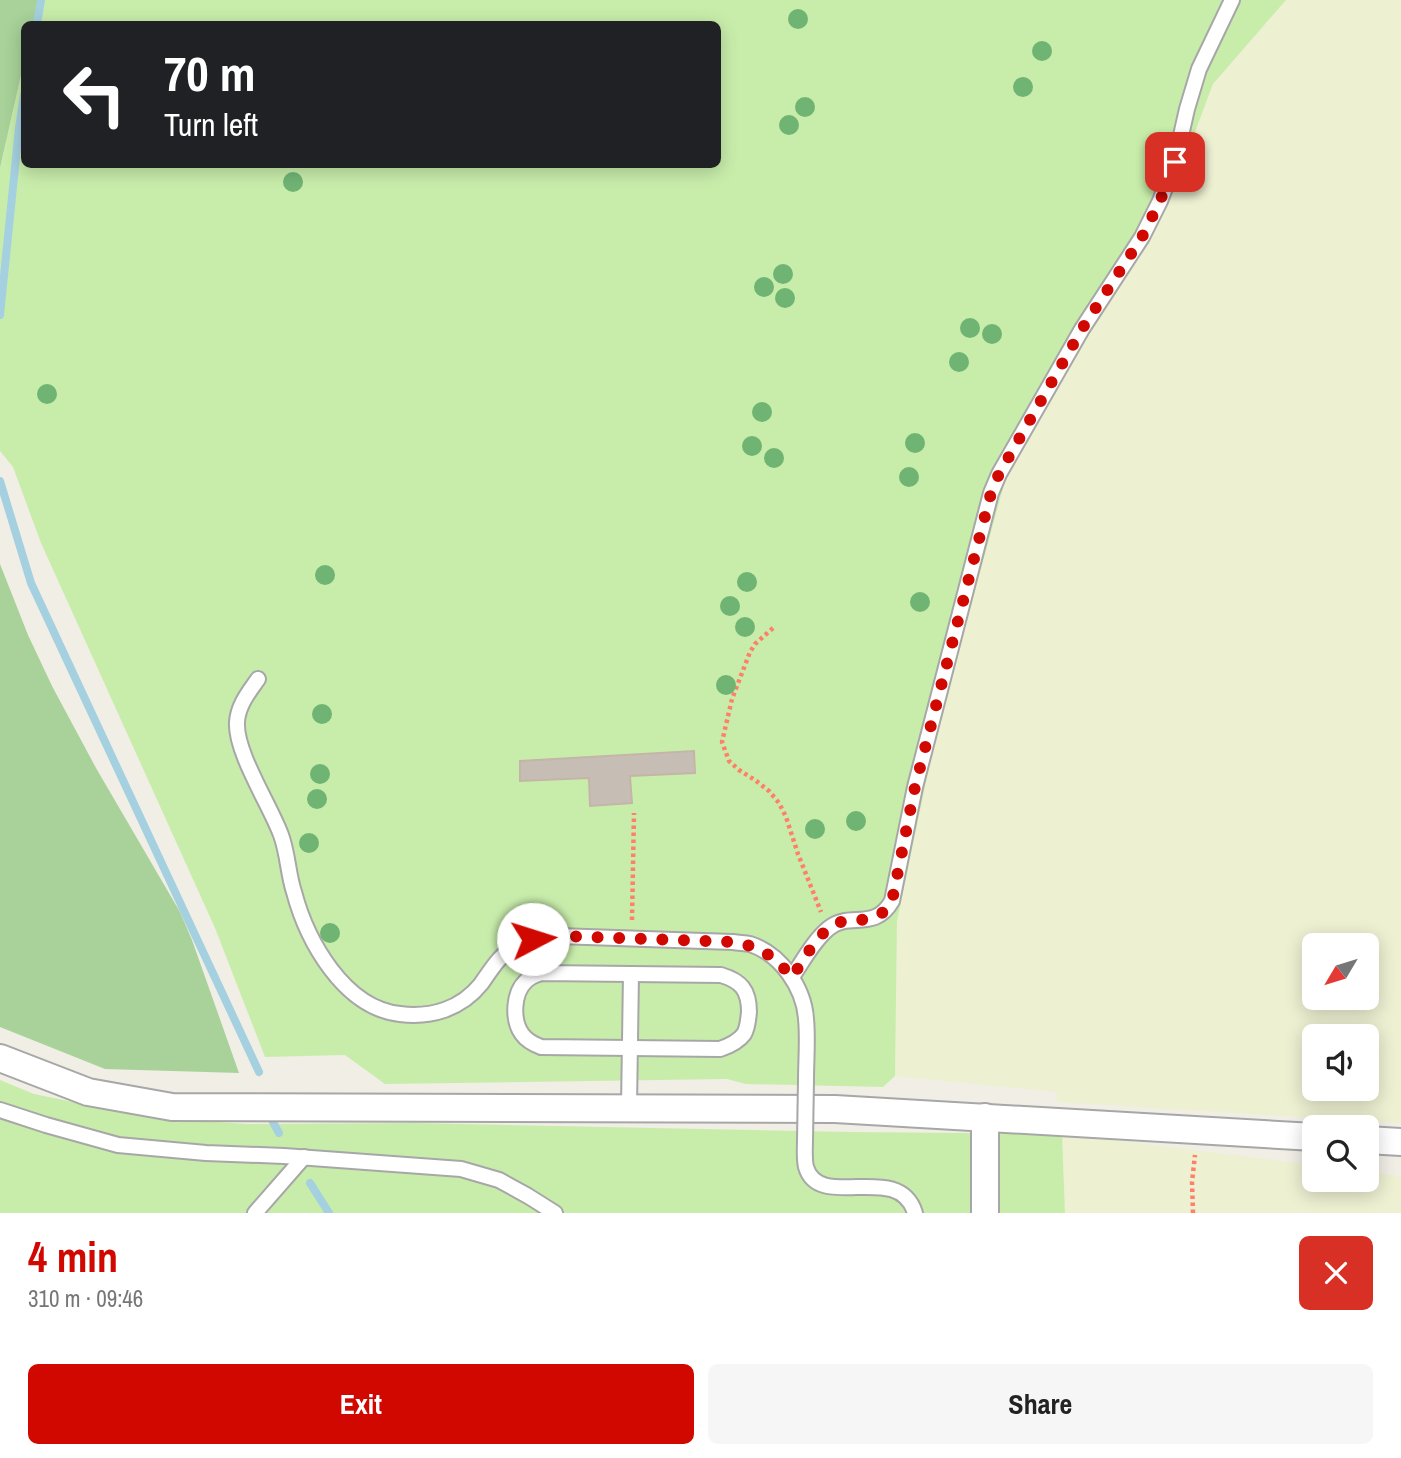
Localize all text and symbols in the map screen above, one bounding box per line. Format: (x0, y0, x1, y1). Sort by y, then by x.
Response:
text: 70 m (164, 40, 256, 106)
icon: left (49, 49, 140, 140)
text: Turn left (164, 103, 258, 146)
pin (1145, 132, 1205, 192)
icon: arrive (1156, 143, 1194, 181)
position arrow (496, 902, 570, 976)
north arrow (1302, 933, 1379, 1010)
map controls (1302, 933, 1379, 1192)
button: sound (1302, 1024, 1379, 1101)
button: search (1302, 1115, 1379, 1192)
text: 4 min (28, 1229, 118, 1285)
button: close (1299, 1236, 1373, 1310)
text: 310 m · 09:46 (28, 1283, 143, 1314)
button: Exit (28, 1364, 694, 1444)
button: Share (708, 1364, 1373, 1444)

